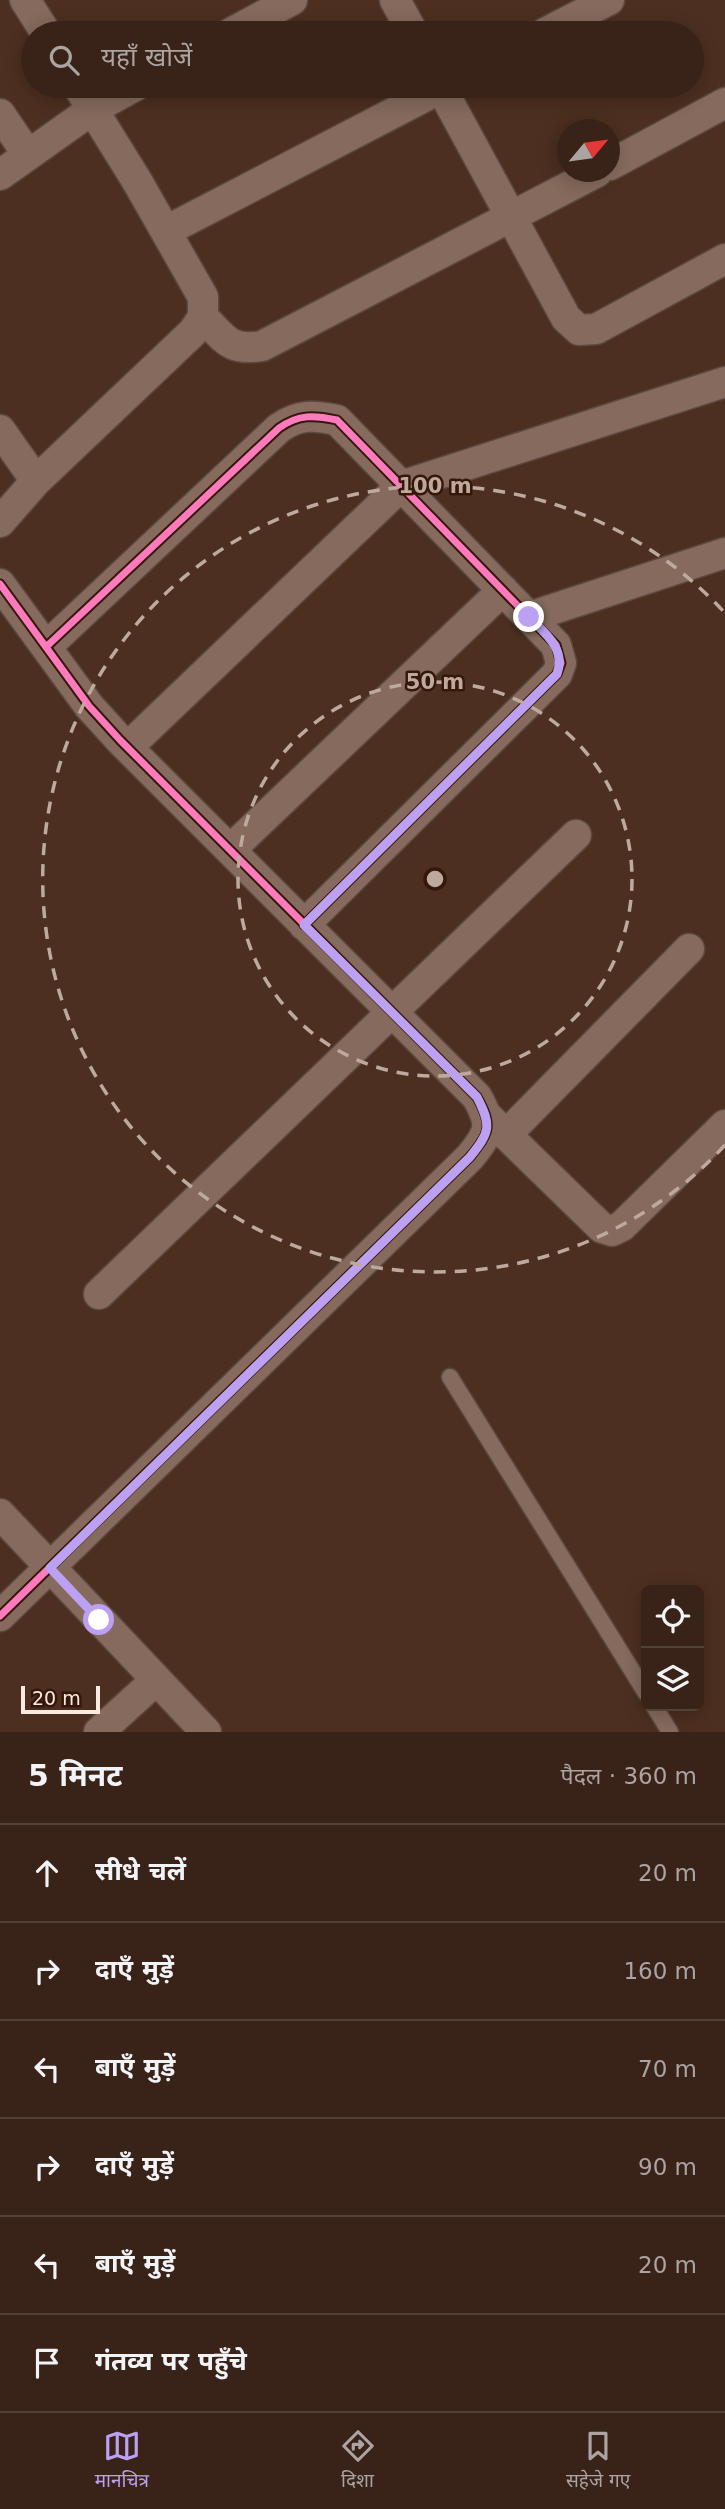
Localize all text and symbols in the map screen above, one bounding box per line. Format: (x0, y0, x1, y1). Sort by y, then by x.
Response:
search box (21, 21, 704, 98)
icon: search (45, 41, 83, 79)
text: यहाँ खोजें (101, 42, 192, 72)
north arrow (557, 119, 620, 182)
text: 100 m (398, 474, 472, 498)
route end (513, 601, 544, 632)
text: 50 m (406, 670, 464, 694)
centre of rings (423, 867, 447, 891)
map controls (641, 1585, 704, 1711)
button: locate (641, 1585, 704, 1648)
route start (83, 1604, 114, 1635)
button: layers (641, 1648, 704, 1711)
scale bar (21, 1683, 100, 1715)
text: 20 m (32, 1687, 81, 1709)
text: 5 मिनट (28, 1758, 122, 1793)
text: पैदल · 360 m (561, 1763, 697, 1789)
icon: ahead (28, 1854, 66, 1892)
text: सीधे चलें (95, 1856, 186, 1886)
text: 20 m (638, 1860, 697, 1886)
icon: right (28, 1952, 66, 1990)
text: दाएँ मुड़ें (95, 1954, 174, 1984)
text: 160 m (623, 1958, 697, 1984)
icon: left (28, 2050, 66, 2088)
text: बाएँ मुड़ें (95, 2052, 175, 2082)
text: 70 m (638, 2056, 697, 2082)
icon: right (28, 2148, 66, 2186)
text: दाएँ मुड़ें (95, 2150, 174, 2180)
text: 90 m (638, 2154, 697, 2180)
icon: left (28, 2246, 66, 2284)
text: बाएँ मुड़ें (95, 2248, 175, 2278)
text: 20 m (638, 2252, 697, 2278)
icon: arrive (28, 2344, 66, 2382)
text: गंतव्य पर पहुँचे (95, 2346, 247, 2376)
tab: मानचित्र (95, 2427, 149, 2495)
tab: दिशा (339, 2427, 377, 2495)
tab: सहेजे गए (566, 2427, 630, 2495)

